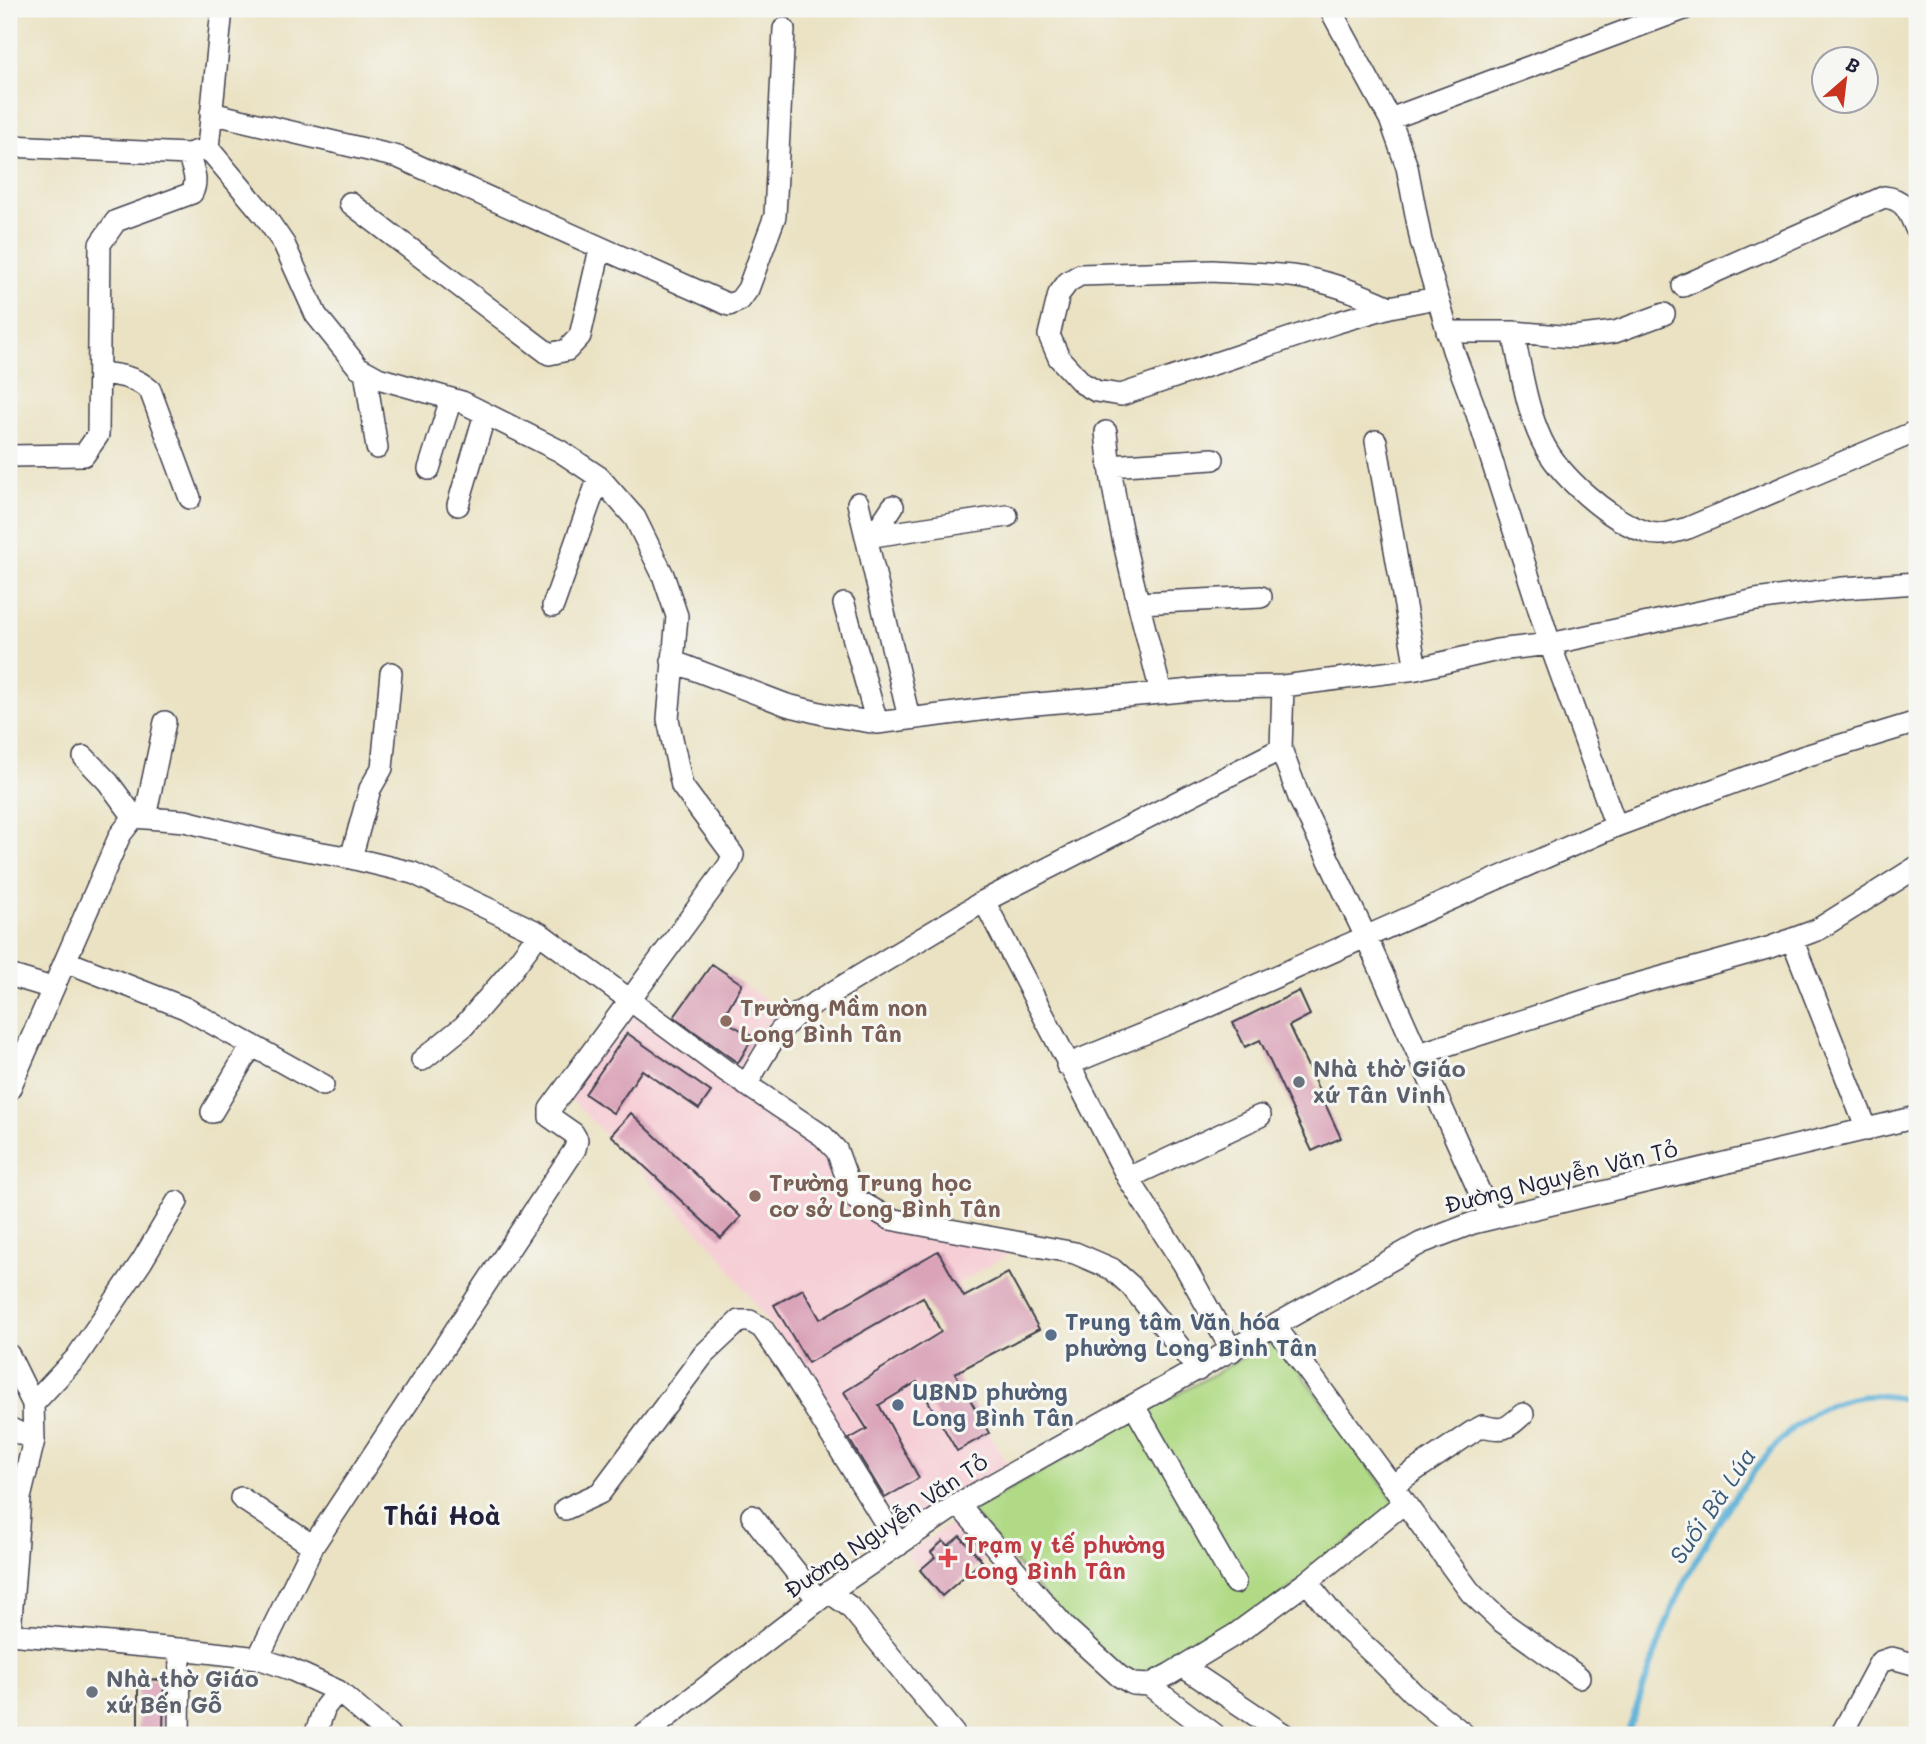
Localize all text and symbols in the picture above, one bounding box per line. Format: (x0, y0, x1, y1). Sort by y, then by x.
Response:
north arrow (1811, 46, 1881, 116)
text: B (1842, 51, 1865, 79)
place label: Trường Mầm non Long Bình Tân (740, 992, 928, 1048)
marker: Trường Mầm non Long Bình Tân (718, 1013, 734, 1029)
place label: Nhà thờ Giáo xứ Tân Vinh (1313, 1053, 1466, 1109)
marker: Nhà thờ Giáo xứ Tân Vinh (1291, 1074, 1307, 1090)
street label: Đường Nguyễn Văn Tỏ (1441, 1133, 1680, 1220)
place label: Trường Trung học cơ sở Long Bình Tân (769, 1167, 1001, 1223)
marker: Trường Trung học cơ sở Long Bình Tân (747, 1188, 763, 1204)
place label: Trung tâm Văn hóa phường Long Bình Tân (1065, 1306, 1317, 1362)
marker: Trung tâm Văn hóa phường Long Bình Tân (1043, 1327, 1059, 1343)
place label: UBND phường Long Bình Tân (912, 1376, 1074, 1432)
marker: UBND phường Long Bình Tân (890, 1397, 906, 1413)
water label: Suối Bà Lúa (1661, 1441, 1762, 1569)
street label: Đường Nguyễn Văn Tỏ (778, 1446, 993, 1605)
district label: Thái Hoà (383, 1498, 501, 1532)
place label: Trạm y tế phường Long Bình Tân (964, 1529, 1165, 1585)
marker: Trạm y tế phường Long Bình Tân (938, 1548, 958, 1568)
place label: Nhà thờ Giáo xứ Bến Gỗ (106, 1663, 259, 1719)
marker: Nhà thờ Giáo xứ Bến Gỗ (84, 1684, 100, 1700)

